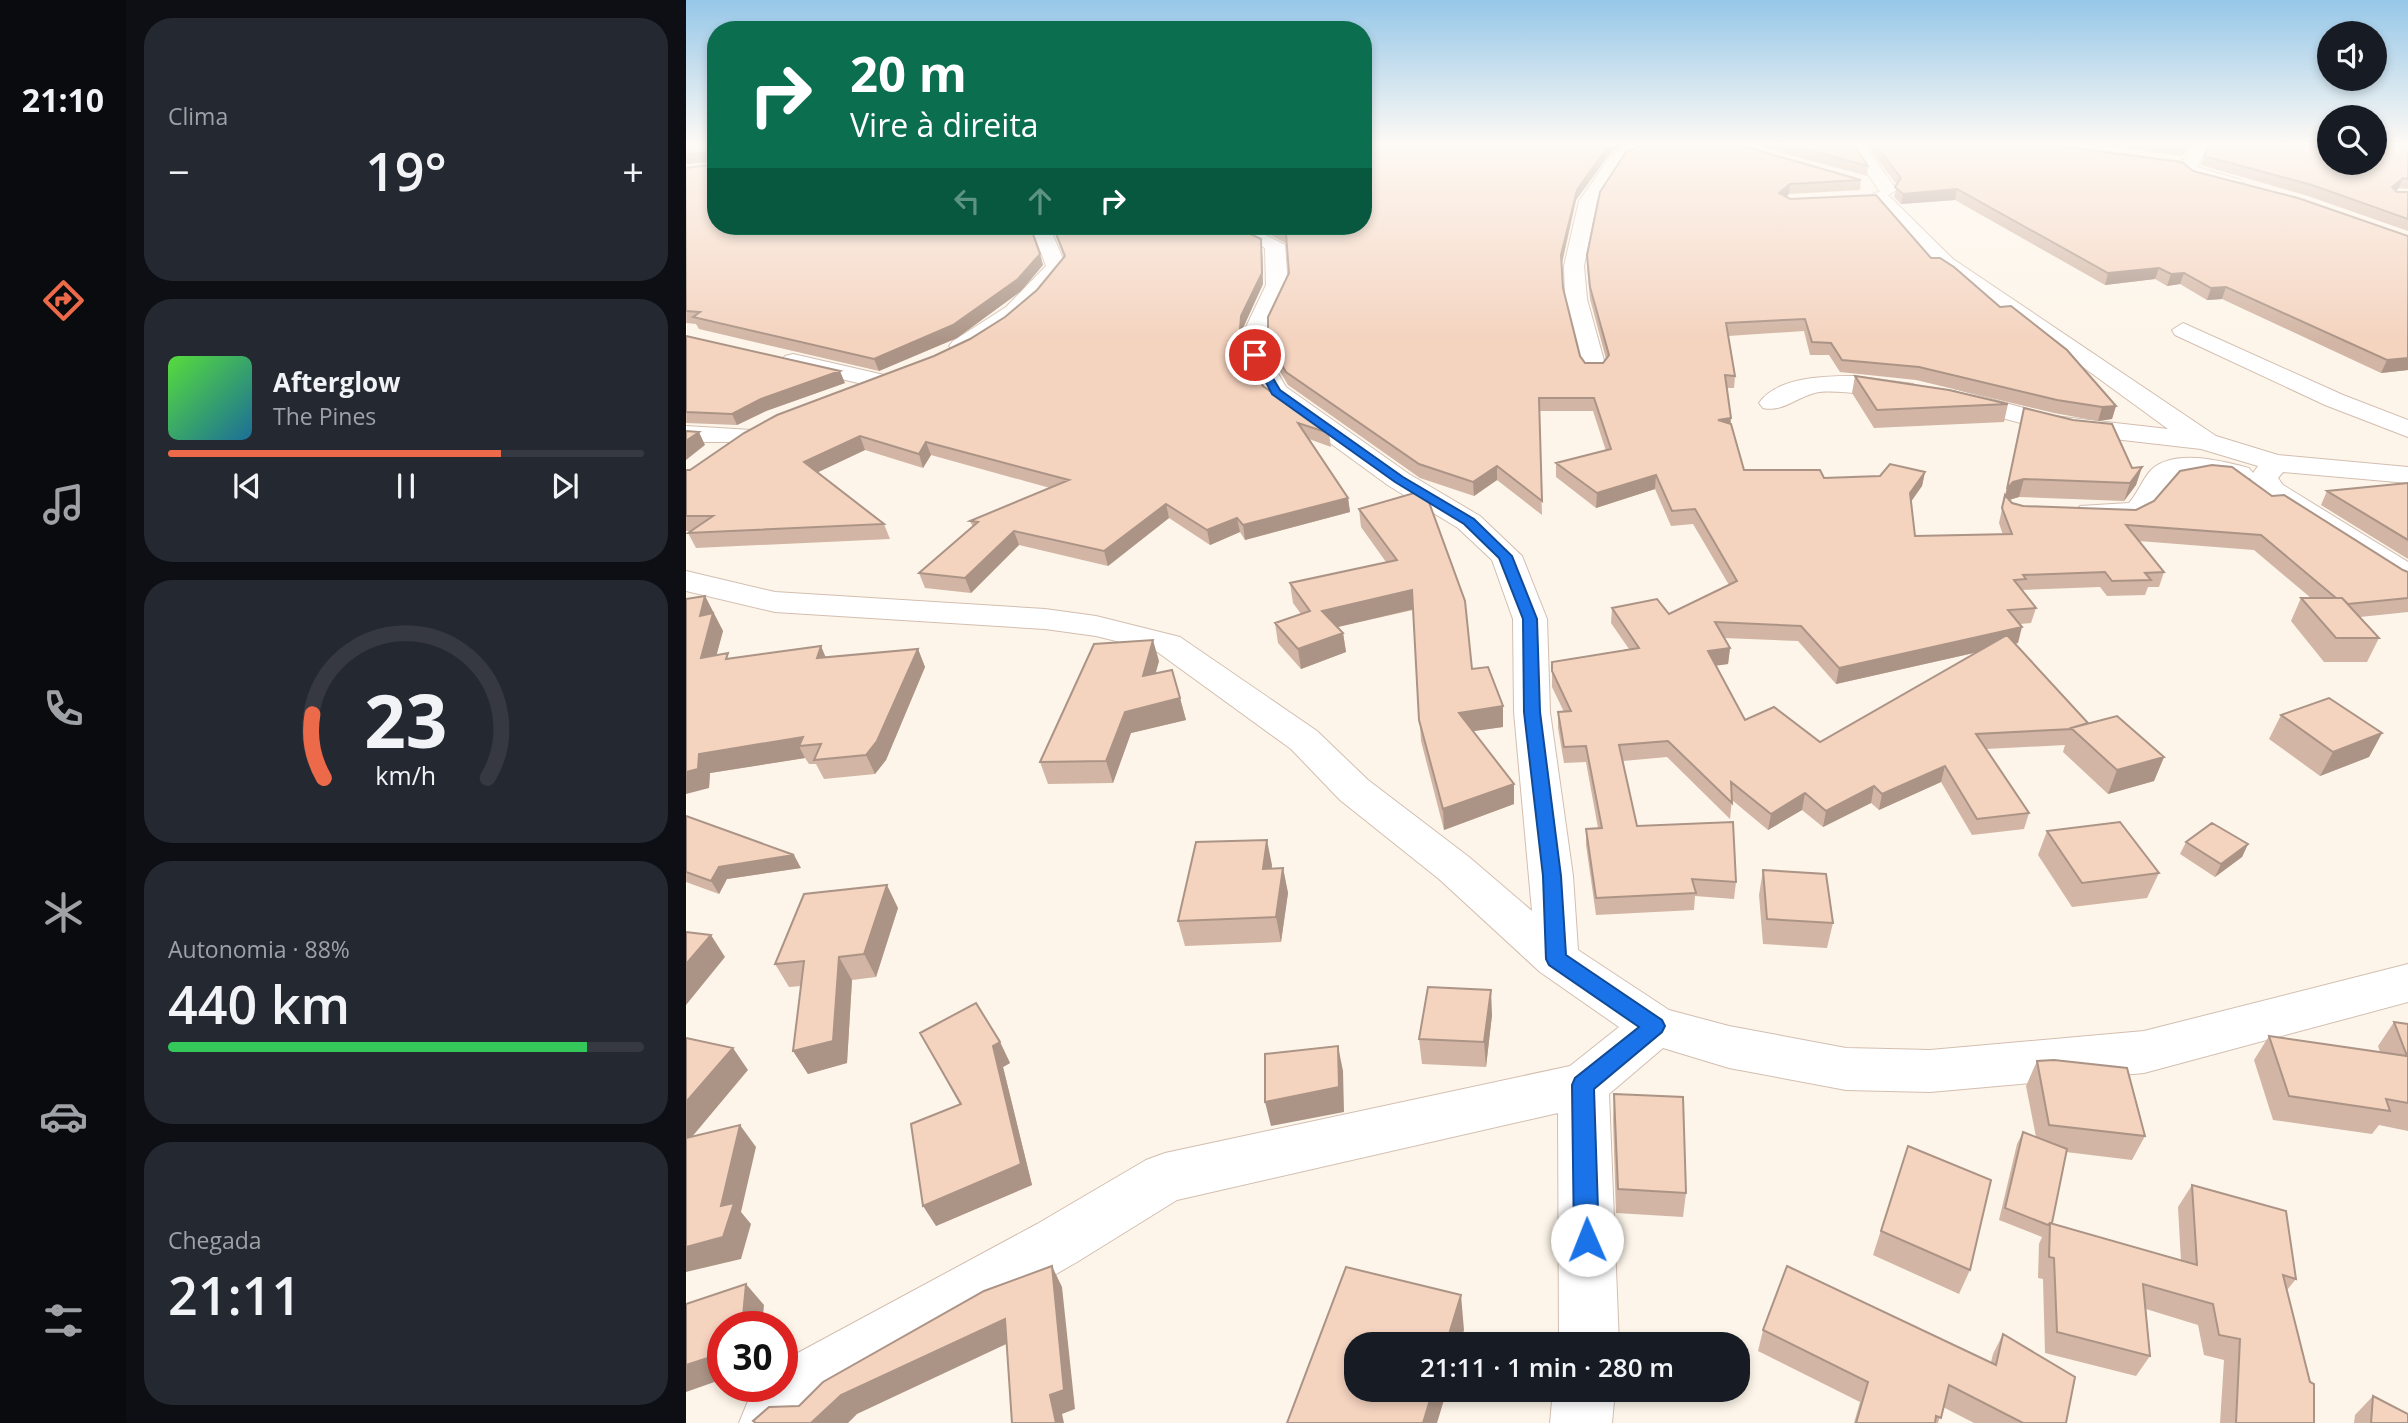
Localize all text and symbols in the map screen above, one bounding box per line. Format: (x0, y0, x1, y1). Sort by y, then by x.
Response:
map controls (2317, 21, 2387, 175)
button: sound (2317, 21, 2387, 91)
text: 20 m (850, 40, 967, 106)
icon: right (735, 49, 826, 140)
text: 21:10 (22, 78, 104, 121)
text: Clima (168, 100, 228, 132)
text: Vire à direita (850, 103, 1039, 146)
button: search (2317, 105, 2387, 175)
text: 19° (365, 135, 447, 206)
text: − (168, 145, 190, 197)
text: + (622, 145, 644, 197)
icon: left (948, 182, 986, 220)
icon: ahead (1021, 182, 1059, 220)
icon: right (1094, 182, 1132, 220)
icon: directions (39, 276, 88, 325)
pin (1225, 325, 1285, 385)
icon: arrive (1236, 336, 1274, 374)
text: Afterglow (273, 364, 400, 400)
text: The Pines (273, 400, 376, 432)
icon: previous (228, 467, 266, 505)
icon: pause (387, 467, 425, 505)
icon: next (546, 467, 584, 505)
icon: music (39, 480, 88, 529)
text: 23 (364, 670, 448, 769)
icon: phone (39, 684, 88, 733)
text: km/h (376, 757, 436, 791)
icon: climate (39, 888, 88, 937)
text: Autonomia · 88% (168, 933, 350, 965)
text: 440 km (168, 968, 350, 1039)
icon: car (39, 1092, 88, 1141)
position arrow (1550, 1203, 1624, 1277)
text: Chegada (168, 1224, 262, 1256)
text: 21:11 (168, 1259, 301, 1330)
icon: filters (39, 1296, 88, 1345)
speed limit sign: 30 (707, 1311, 798, 1402)
text: 21:11 · 1 min · 280 m (1420, 1349, 1674, 1385)

